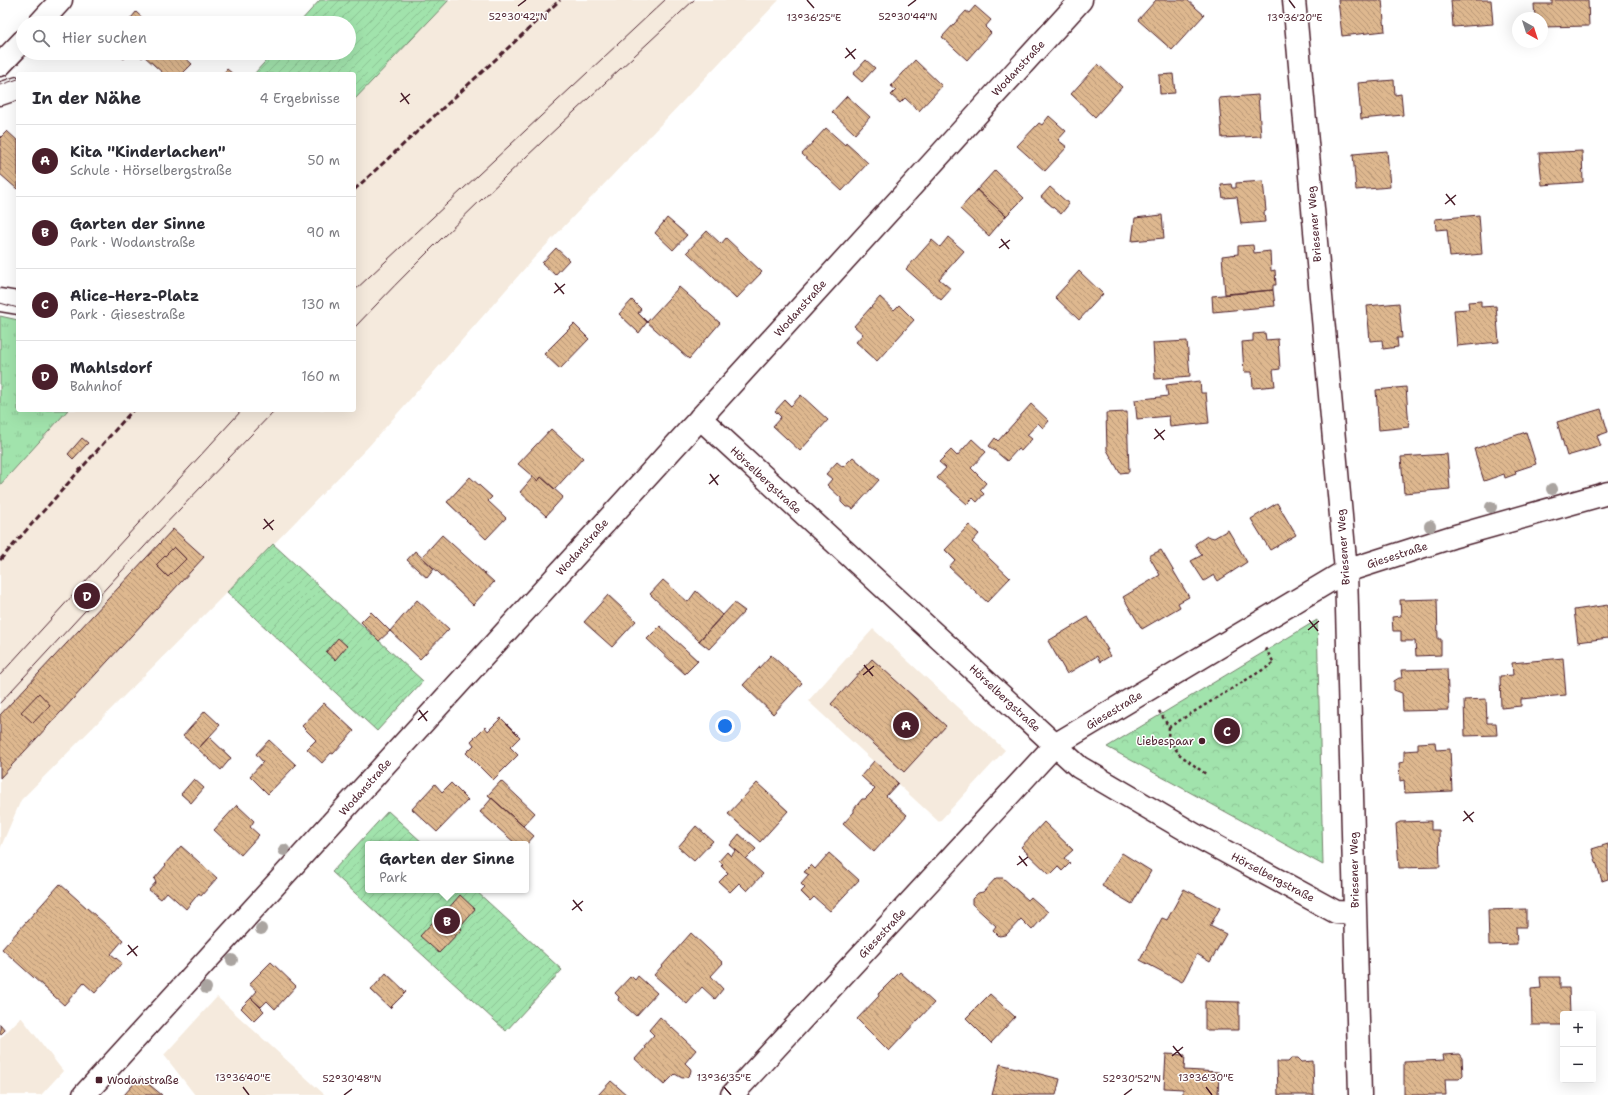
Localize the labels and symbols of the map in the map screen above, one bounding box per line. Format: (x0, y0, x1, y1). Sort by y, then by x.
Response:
text: 52°30'42"N (489, 10, 547, 23)
text: 52°30'44"N (879, 10, 937, 23)
text: 13°36'25"E (787, 11, 841, 24)
text: 13°36'20"E (1267, 11, 1323, 24)
north arrow (1512, 12, 1548, 48)
street label: Wodanstraße (988, 37, 1048, 100)
street label: Briesener Weg (1304, 185, 1325, 263)
street label: Wodanstraße (771, 277, 830, 340)
street label: Hörselbergstraße (727, 443, 805, 517)
street label: Briesener Weg (1333, 508, 1354, 586)
street label: Wodanstraße (553, 516, 612, 579)
street label: Giesestraße (1365, 539, 1430, 572)
pin: D (74, 581, 100, 611)
street label: Hörselbergstraße (966, 661, 1044, 735)
street label: Giesestraße (1083, 688, 1145, 733)
pin: A (893, 710, 919, 740)
your location (715, 716, 735, 736)
pin: C (1214, 716, 1240, 746)
place label: Liebespaar (1137, 734, 1194, 749)
marker: Liebespaar (1197, 736, 1207, 746)
street label: Wodanstraße (336, 756, 395, 819)
street label: Briesener Weg (1346, 831, 1363, 908)
street label: Hörselbergstraße (1228, 849, 1317, 906)
street label: Giesestraße (855, 905, 909, 962)
pin: B (434, 906, 460, 936)
text: 13°36'40"E (215, 1071, 271, 1084)
text: 13°36'35"E (697, 1071, 751, 1084)
text: 13°36'30"E (1178, 1071, 1234, 1084)
text: 52°30'48"N (323, 1072, 382, 1085)
text: 52°30'52"N (1103, 1072, 1161, 1085)
place label: Wodanstraße (107, 1073, 179, 1088)
marker: Wodanstraße (94, 1075, 104, 1085)

